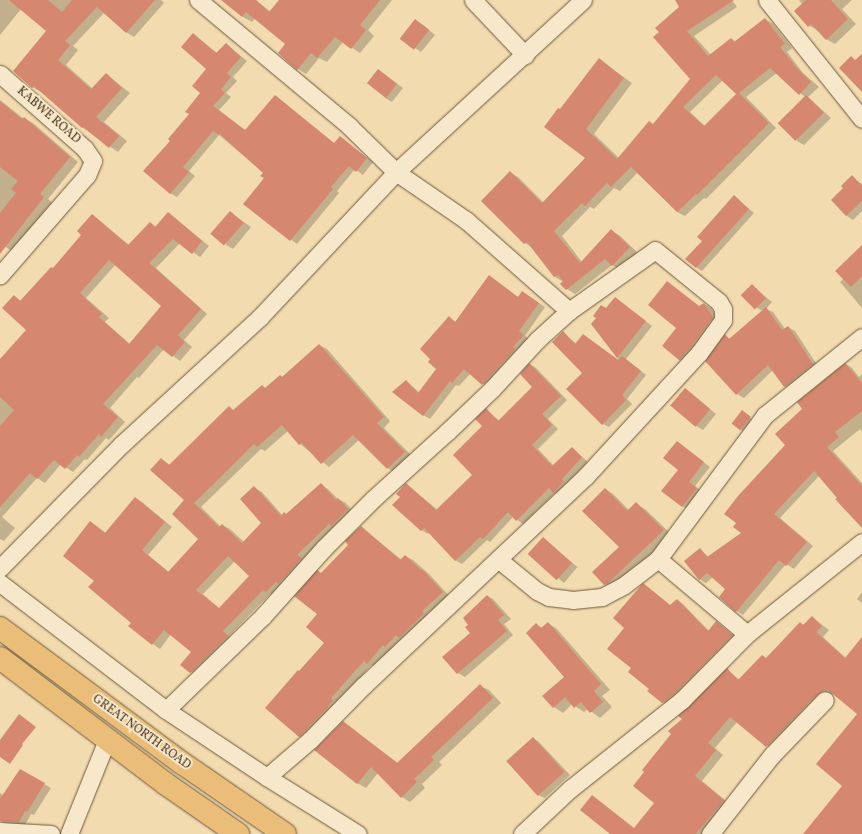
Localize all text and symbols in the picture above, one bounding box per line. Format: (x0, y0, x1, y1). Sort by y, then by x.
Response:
street label: KABWE ROAD (13, 85, 83, 147)
street label: GREAT NORTH ROAD (89, 692, 193, 774)

